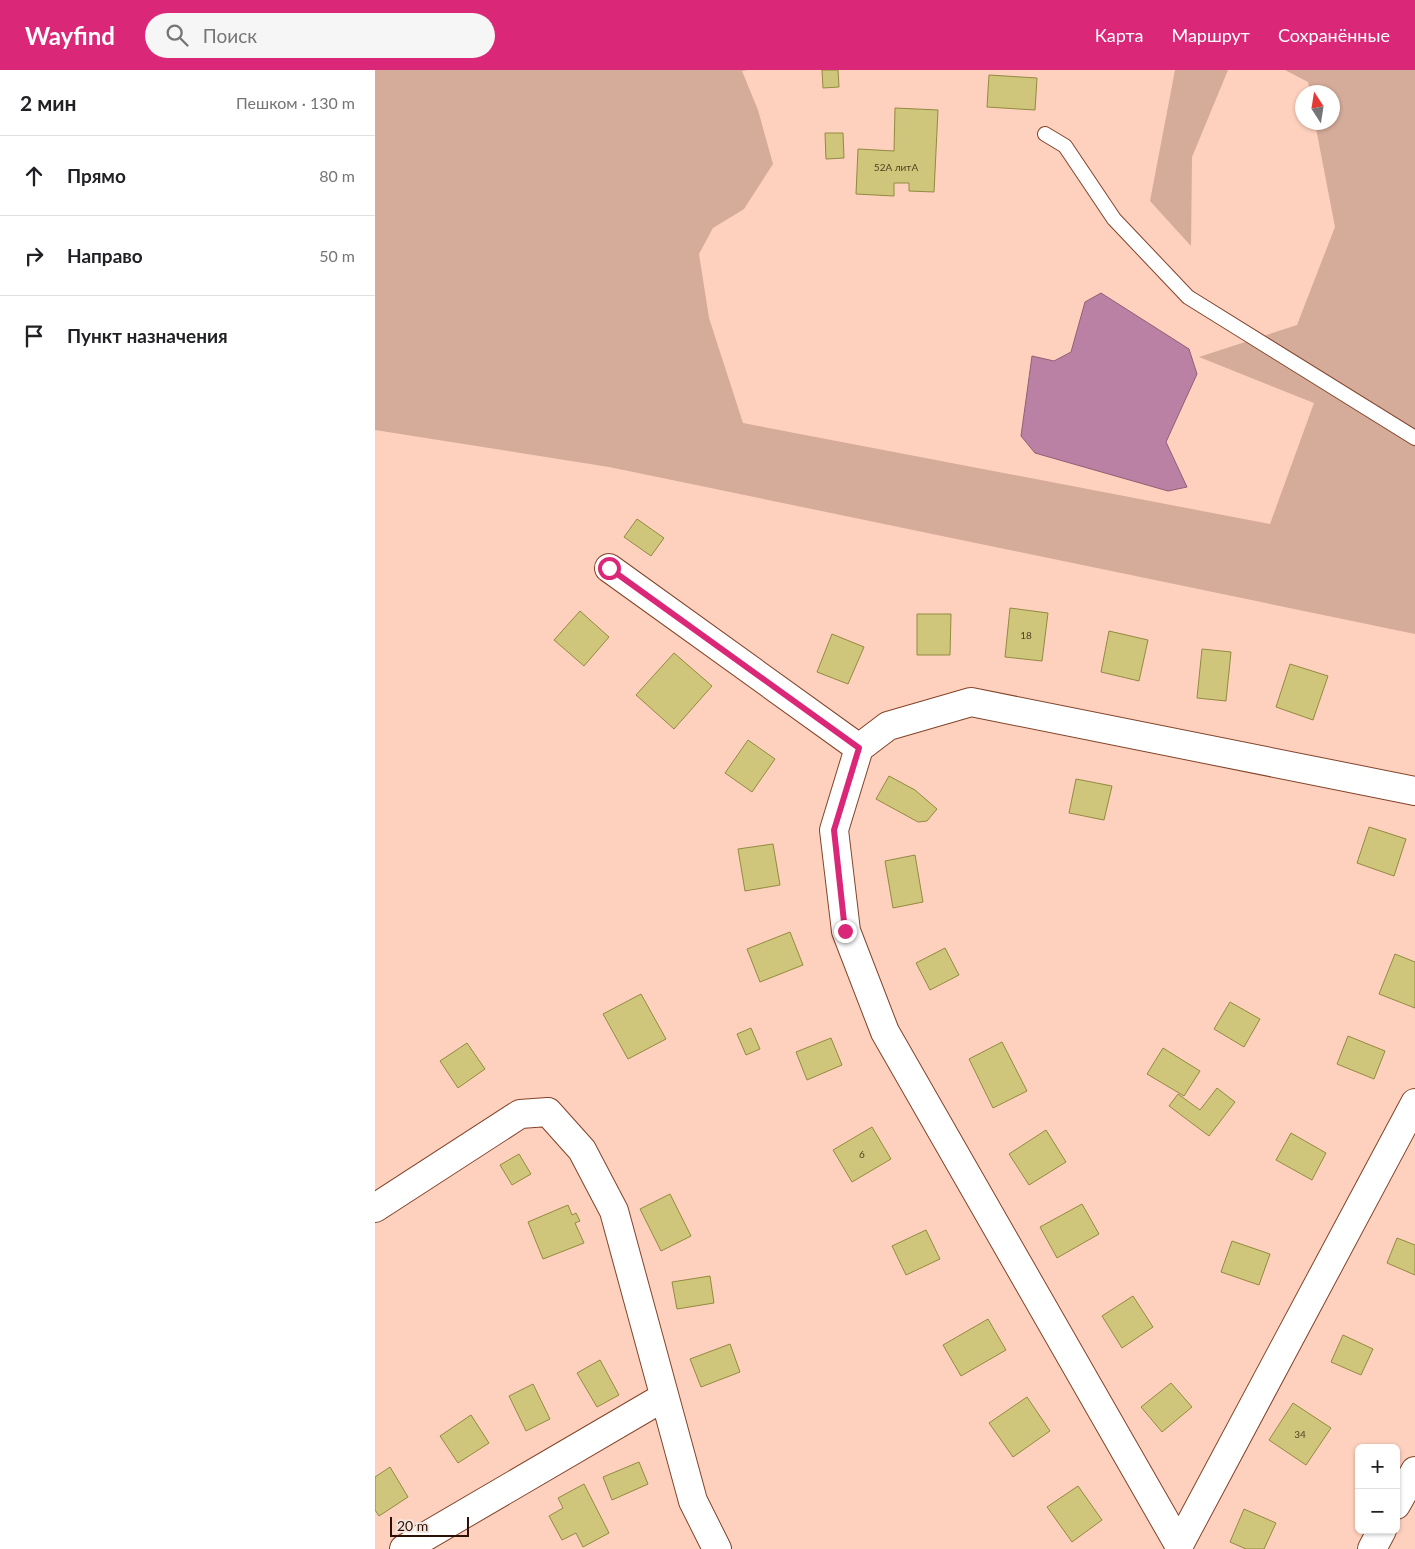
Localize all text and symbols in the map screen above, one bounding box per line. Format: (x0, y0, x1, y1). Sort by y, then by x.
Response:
search box (145, 13, 495, 58)
text: Wayfind (25, 21, 115, 50)
icon: search (163, 21, 191, 49)
text: Поиск (203, 24, 257, 47)
text: Карта (1095, 24, 1143, 46)
text: Маршрут (1171, 24, 1250, 46)
text: Сохранённые (1278, 24, 1390, 46)
north arrow (1295, 85, 1340, 130)
text: 2 мин (20, 90, 77, 115)
text: Пешком · 130 m (236, 93, 355, 112)
house number: 52А литА (874, 161, 918, 173)
icon: ahead (20, 162, 48, 190)
text: Прямо (67, 164, 126, 187)
text: 80 m (319, 166, 355, 185)
icon: right (20, 242, 48, 270)
text: Направо (67, 244, 143, 267)
text: 50 m (319, 246, 355, 265)
icon: arrive (20, 322, 48, 350)
text: Пункт назначения (67, 324, 228, 347)
route start (598, 557, 621, 580)
house number: 18 (1020, 629, 1032, 641)
route end (834, 920, 857, 943)
house number: 6 (859, 1148, 865, 1160)
house number: 34 (1294, 1428, 1306, 1440)
map controls (1355, 1444, 1400, 1534)
button: + (1355, 1444, 1400, 1489)
button: − (1355, 1489, 1400, 1534)
scale bar (390, 1514, 469, 1537)
text: 20 m (397, 1517, 428, 1534)

